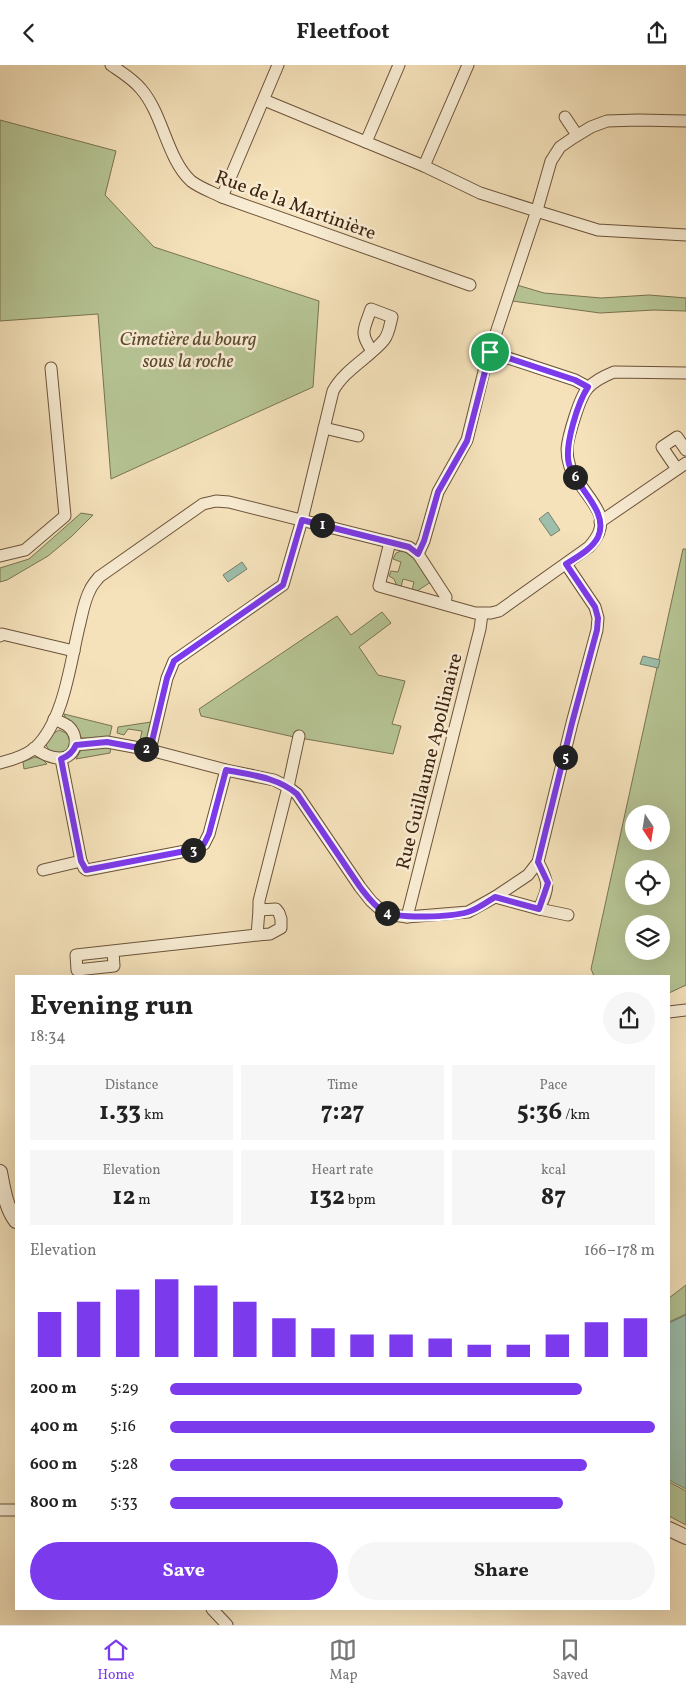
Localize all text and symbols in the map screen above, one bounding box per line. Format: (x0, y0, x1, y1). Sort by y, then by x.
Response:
text: Fleetfoot (296, 17, 390, 48)
icon: back (15, 19, 43, 47)
icon: share (643, 19, 671, 47)
street label: Rue de la Martinière (211, 165, 379, 247)
park label: Cimetière du bourg sous la roche (120, 327, 256, 375)
pin (469, 331, 511, 373)
icon: arrive (476, 338, 504, 366)
pin: 6 (562, 465, 588, 489)
text: 6 (572, 468, 579, 487)
pin: 1 (310, 513, 334, 537)
text: 1 (320, 516, 325, 535)
street label: Rue Guillaume Apollinaire (390, 651, 469, 872)
pin: 2 (134, 737, 158, 761)
text: 2 (143, 740, 150, 759)
pin: 5 (552, 745, 578, 769)
text: 5 (562, 748, 569, 767)
north arrow (625, 805, 670, 850)
map controls (625, 805, 670, 960)
pin: 3 (180, 837, 206, 863)
text: 3 (190, 841, 197, 860)
button: locate (625, 860, 670, 905)
pin: 4 (374, 901, 400, 925)
text: 4 (383, 904, 392, 923)
button: layers (625, 915, 670, 960)
text: Evening run (30, 987, 194, 1026)
button: share (603, 992, 655, 1044)
text: 18:34 (30, 1026, 66, 1048)
text: Distance (105, 1076, 158, 1095)
text: Time (327, 1076, 358, 1095)
text: Pace (540, 1076, 568, 1095)
text: 1.33 (99, 1095, 141, 1130)
text: 7:27 (321, 1095, 364, 1130)
text: 5:36 (517, 1095, 562, 1130)
text: km (141, 1106, 164, 1125)
text: /km (562, 1106, 590, 1125)
text: Elevation (102, 1161, 161, 1180)
text: Heart rate (312, 1161, 373, 1180)
text: kcal (541, 1161, 566, 1180)
text: 12 (112, 1180, 135, 1215)
text: 132 (309, 1180, 345, 1215)
text: 87 (541, 1180, 566, 1215)
text: m (135, 1191, 151, 1210)
text: bpm (345, 1191, 376, 1210)
text: Elevation (30, 1240, 97, 1262)
text: 166–178 m (584, 1240, 655, 1262)
text: 200 m (30, 1378, 77, 1400)
text: 5:29 (110, 1378, 138, 1400)
text: 400 m (30, 1416, 78, 1438)
text: 5:16 (110, 1416, 136, 1438)
text: 600 m (30, 1454, 77, 1476)
text: 5:28 (110, 1454, 138, 1476)
text: 800 m (30, 1492, 77, 1514)
text: 5:33 (110, 1492, 138, 1514)
button: Save (30, 1542, 338, 1600)
button: Share (348, 1542, 655, 1600)
tab: Home (97, 1636, 135, 1685)
tab: Map (329, 1636, 357, 1685)
tab: Saved (552, 1636, 589, 1685)

